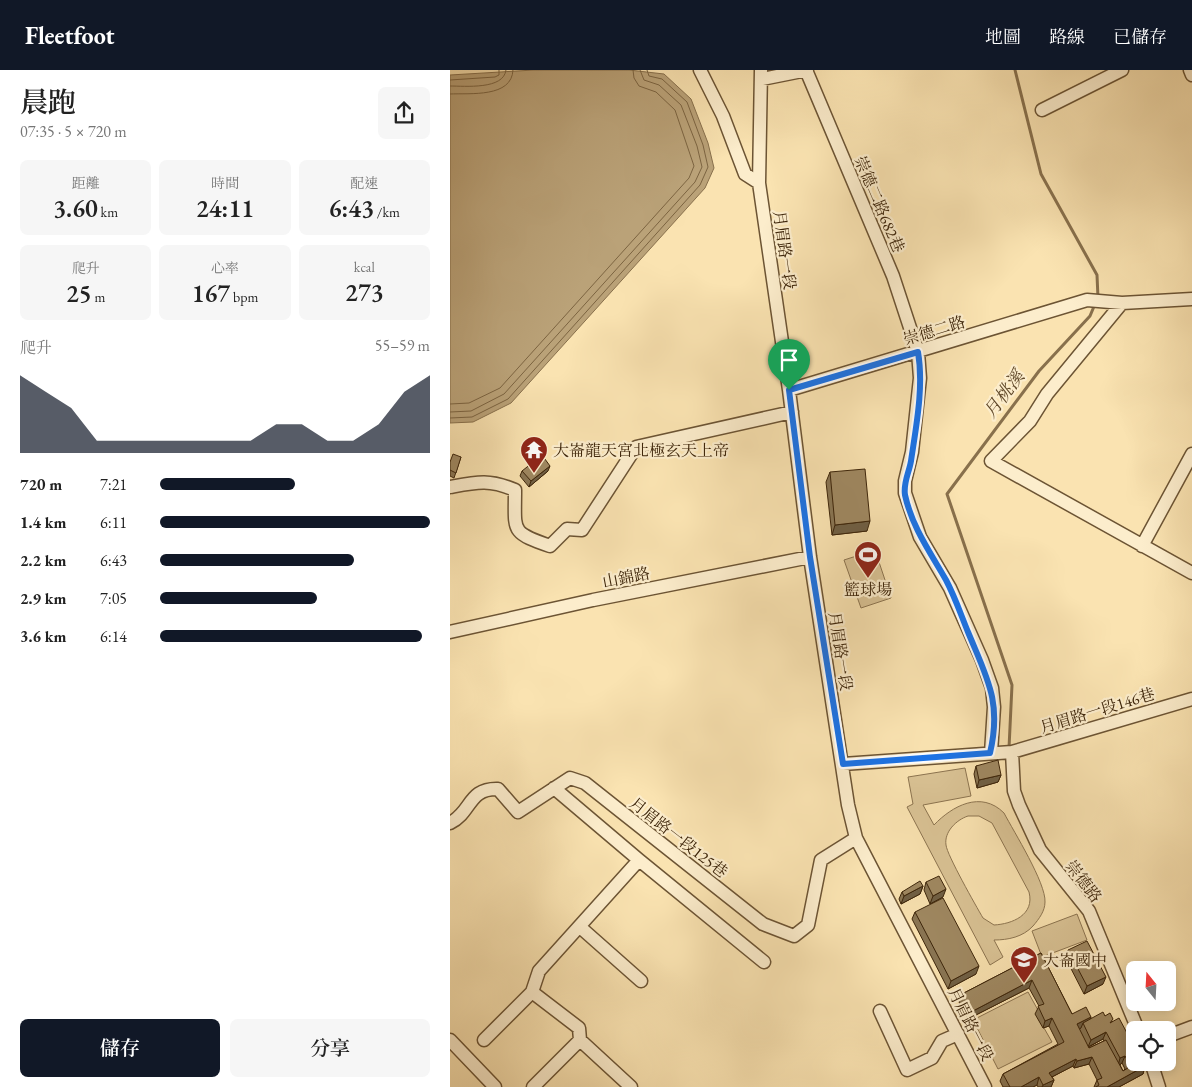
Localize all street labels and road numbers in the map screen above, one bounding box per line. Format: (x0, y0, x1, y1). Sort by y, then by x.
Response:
street label: 崇德二路682巷 (850, 153, 909, 256)
street label: 月眉路一段 (769, 209, 800, 291)
street label: 崇德二路 (900, 311, 968, 350)
street label: 山錦路 (601, 563, 652, 592)
street label: 月眉路一段 (824, 610, 857, 692)
street label: 月眉路一段146巷 (1037, 683, 1157, 738)
street label: 月眉路一段125巷 (625, 792, 732, 882)
street label: 崇德路 (1061, 856, 1106, 907)
street label: 月眉路一段 (943, 984, 998, 1065)

